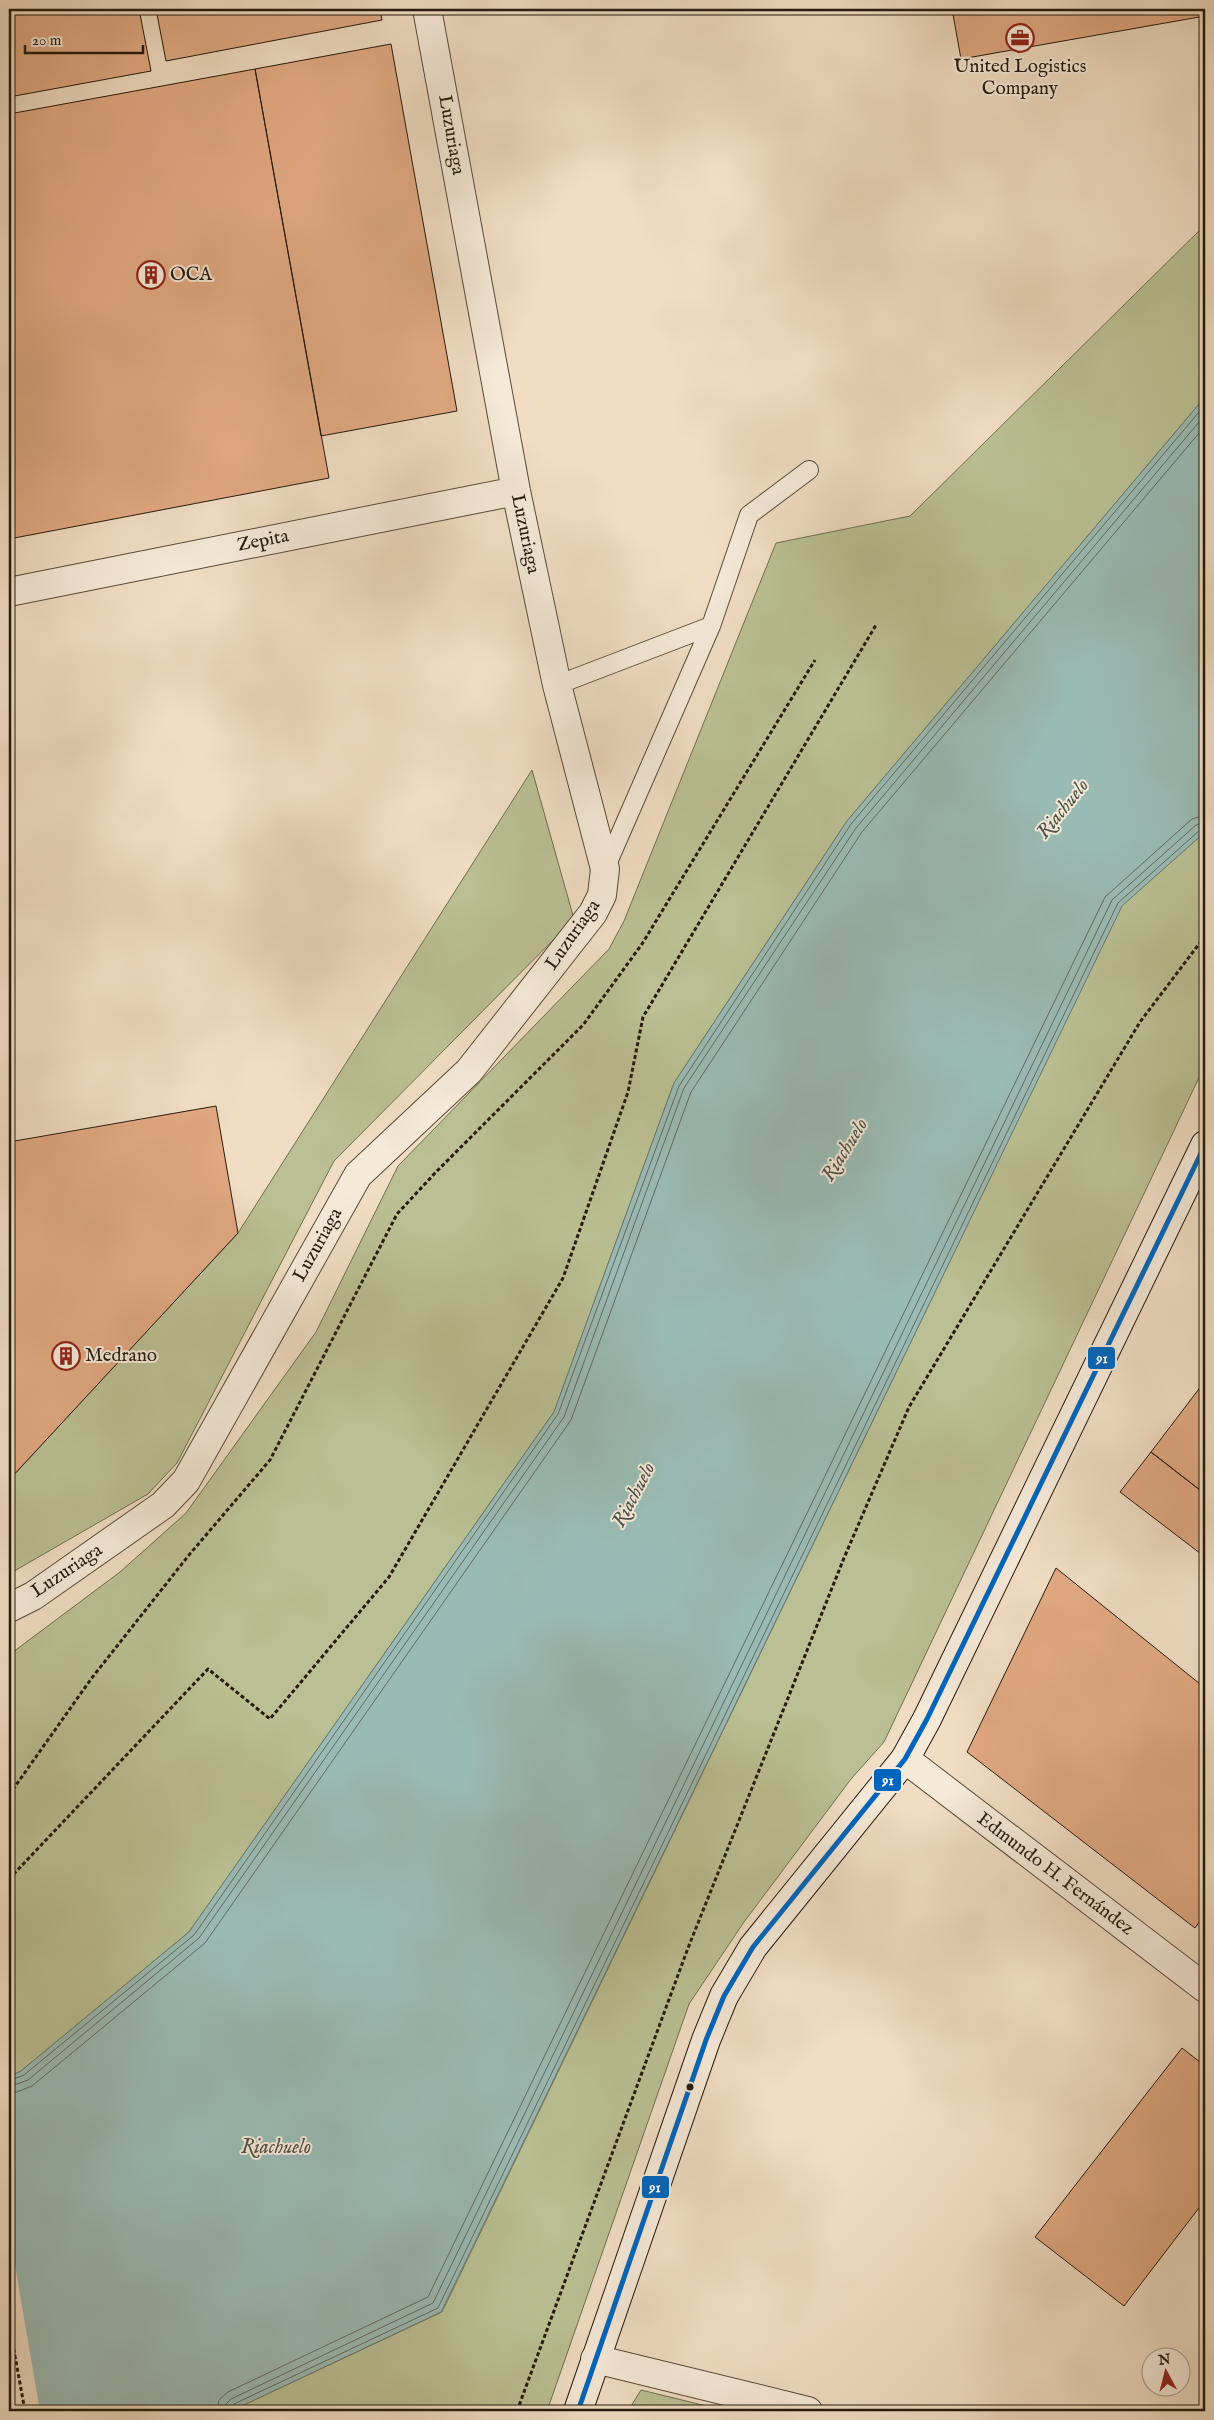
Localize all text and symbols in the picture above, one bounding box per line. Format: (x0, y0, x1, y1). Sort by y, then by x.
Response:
scale bar (25, 22, 142, 54)
office icon: United Logistics Company (1005, 23, 1035, 53)
text: 20 m (32, 31, 62, 50)
place label: United Logistics Company (954, 55, 1086, 101)
street label: Luzuriaga (432, 93, 470, 178)
building icon: OCA (136, 260, 166, 290)
place label: OCA (170, 263, 213, 287)
street label: Luzuriaga (505, 492, 545, 577)
street label: Zepita (235, 524, 292, 558)
water label: Riachuelo (1031, 774, 1095, 844)
street label: Luzuriaga (540, 894, 606, 975)
water label: Riachuelo (816, 1114, 874, 1186)
street label: Luzuriaga (288, 1203, 348, 1286)
building icon: Medrano (51, 1341, 81, 1371)
place label: Medrano (85, 1344, 157, 1368)
line badge: 91 (1087, 1346, 1116, 1370)
text: 91 (1095, 1350, 1108, 1368)
water label: Riachuelo (607, 1458, 661, 1532)
street label: Luzuriaga (27, 1538, 108, 1604)
line badge: 91 (873, 1768, 902, 1792)
text: 91 (881, 1772, 894, 1790)
street label: Edmundo H. Fernández (972, 1807, 1138, 1941)
unlabelled marker (685, 2082, 695, 2092)
water label: Riachuelo (241, 2135, 311, 2160)
line badge: 91 (641, 2175, 670, 2199)
text: 91 (648, 2179, 661, 2197)
north arrow (1142, 2348, 1192, 2398)
text: N (1156, 2350, 1172, 2370)

